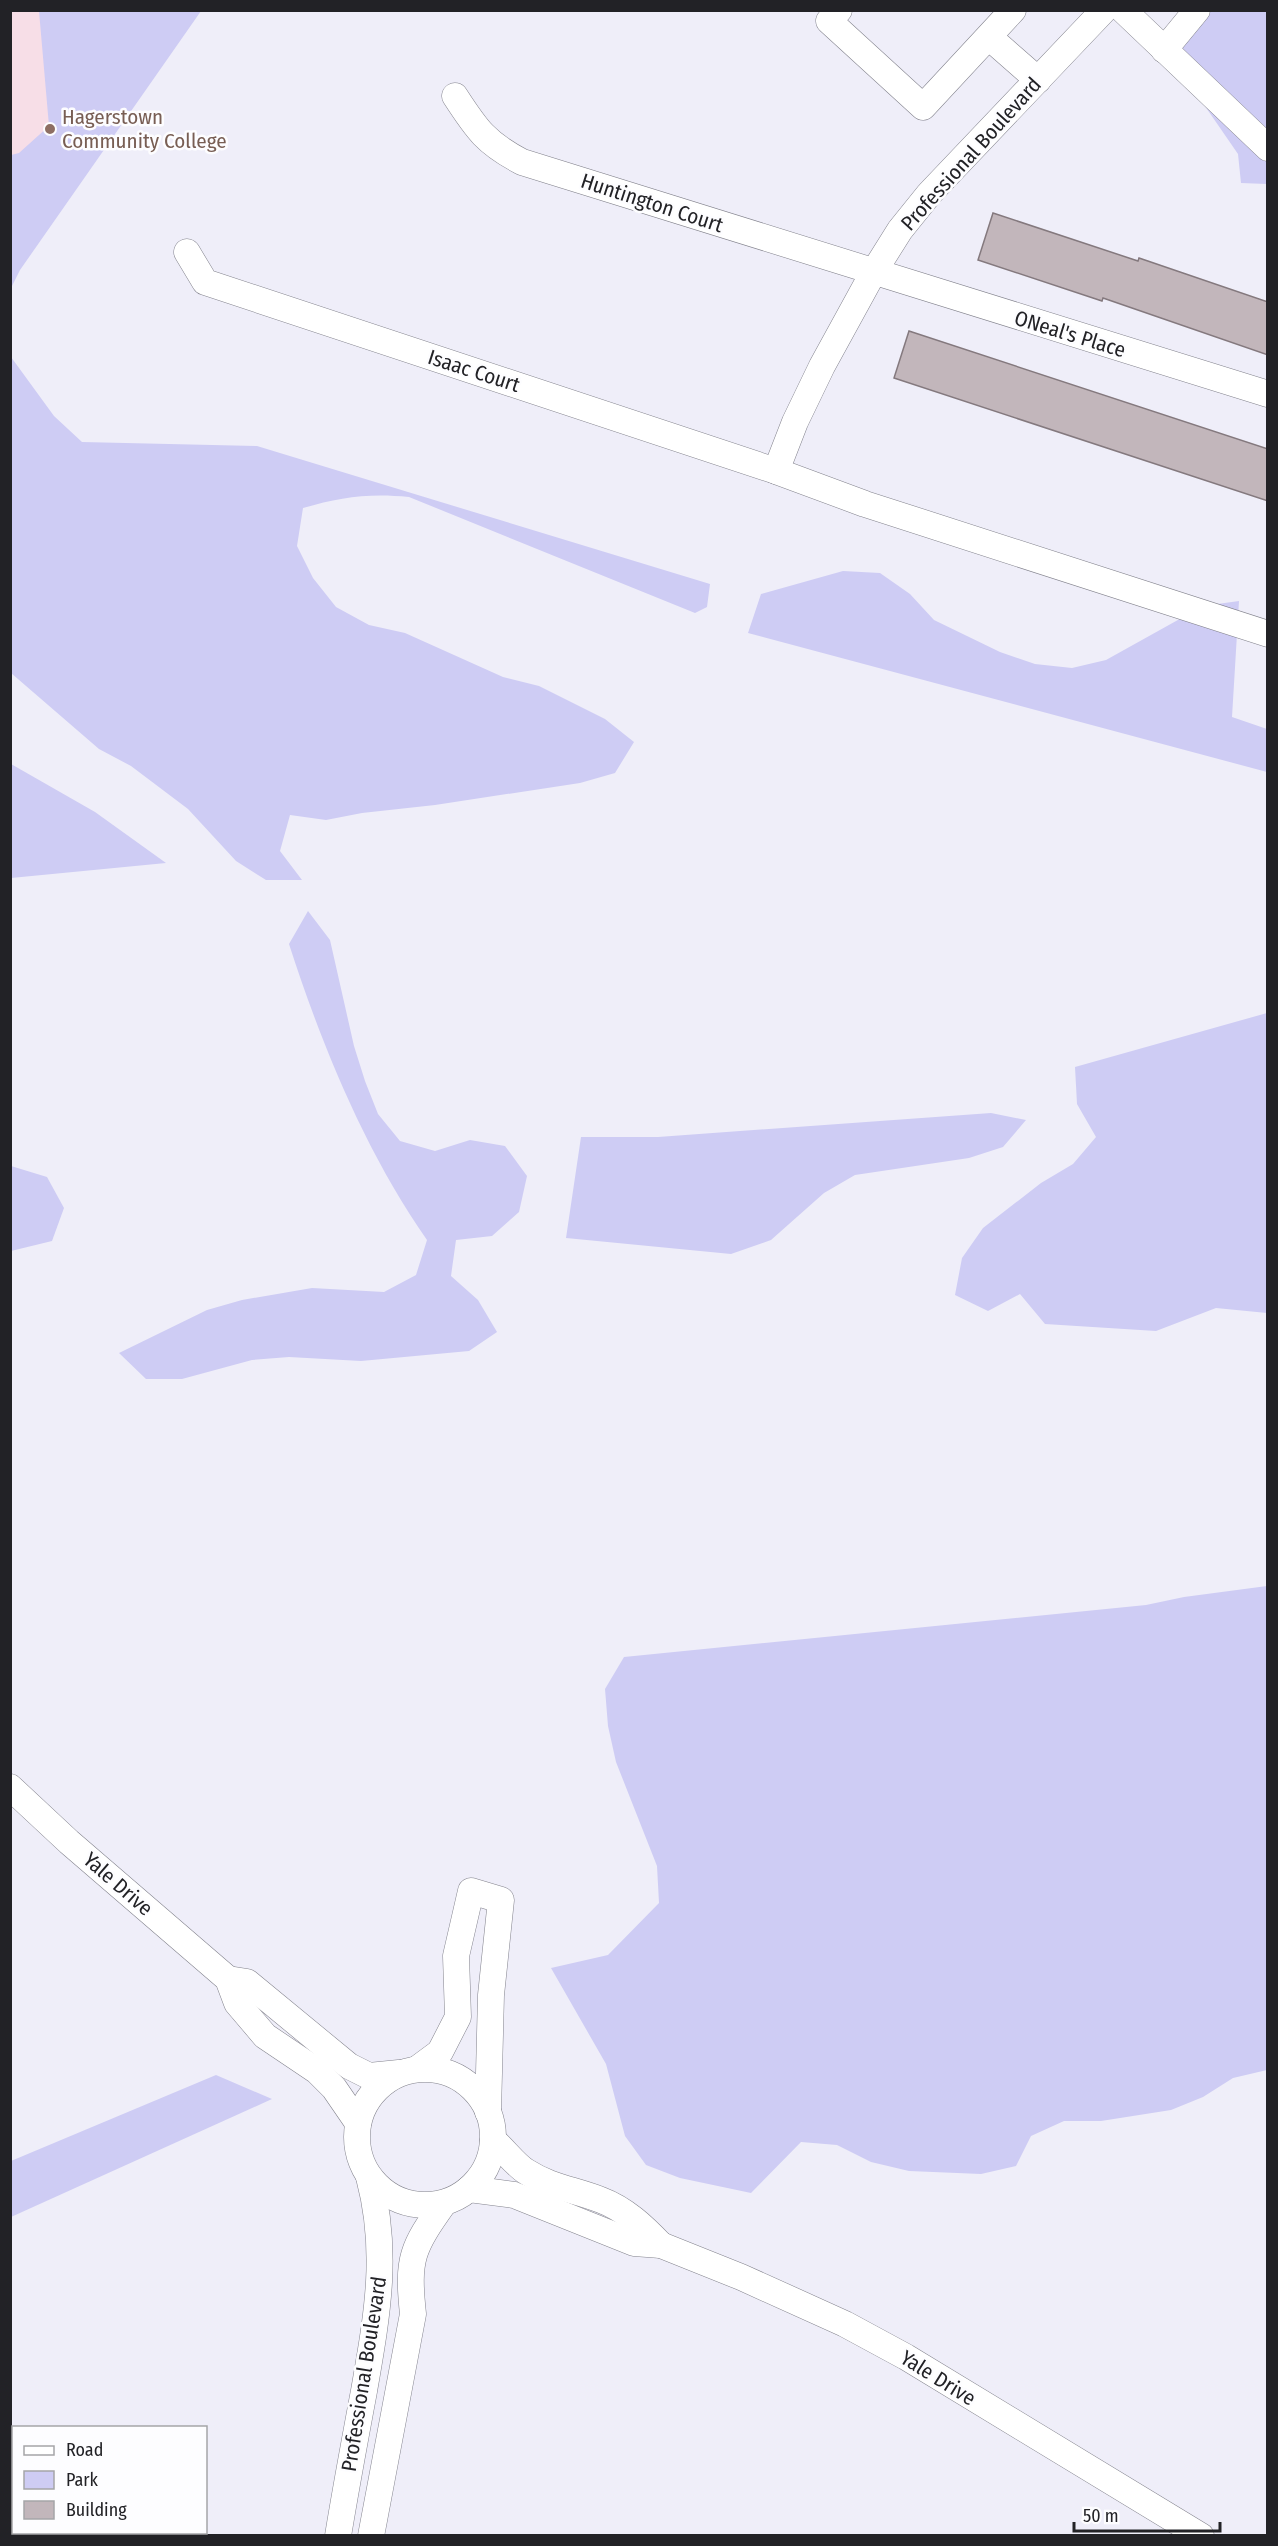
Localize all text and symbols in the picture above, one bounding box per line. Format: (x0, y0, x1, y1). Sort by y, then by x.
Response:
street label: Professional Boulevard (895, 72, 1047, 236)
place label: Hagerstown Community College (62, 104, 227, 154)
marker: Hagerstown Community College (43, 122, 57, 136)
street label: Huntington Court (578, 168, 726, 238)
street label: ONeal's Place (1011, 305, 1129, 363)
street label: Isaac Court (425, 344, 523, 398)
street label: Yale Drive (78, 1847, 158, 1921)
street label: Professional Boulevard (336, 2275, 392, 2473)
street label: Yale Drive (895, 2345, 981, 2411)
legend (12, 2426, 207, 2534)
text: Road (66, 2439, 103, 2461)
text: Park (66, 2469, 99, 2491)
scale bar (1074, 2495, 1220, 2533)
text: Building (66, 2499, 127, 2521)
text: 50 m (1083, 2505, 1119, 2527)

